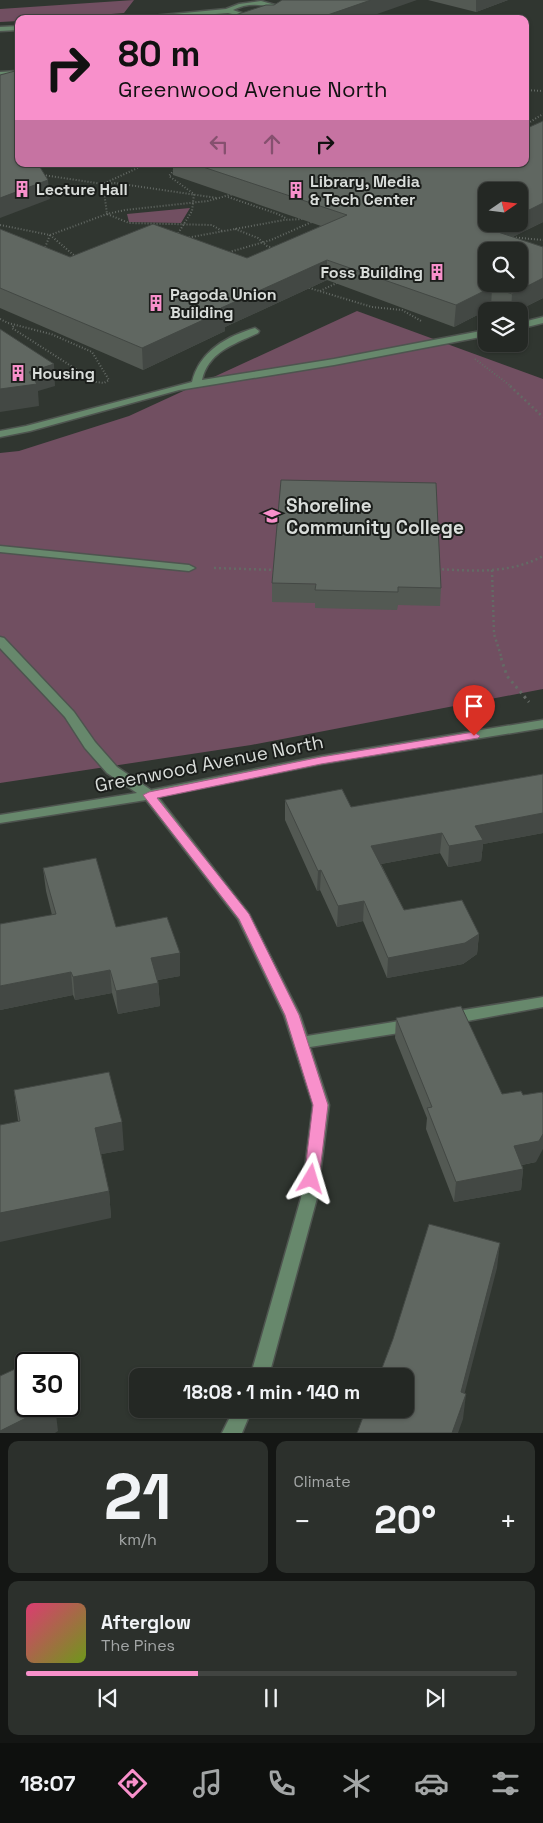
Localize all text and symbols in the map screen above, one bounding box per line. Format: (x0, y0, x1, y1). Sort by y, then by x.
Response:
text: 80 m (118, 32, 200, 76)
icon: right (35, 35, 100, 100)
text: Greenwood Avenue North (118, 75, 387, 103)
icon: left (205, 130, 233, 158)
icon: ahead (258, 130, 286, 158)
icon: right (311, 130, 339, 158)
place label: Library, Media & Tech Center (310, 171, 420, 210)
building icon: Lecture Hall (12, 179, 32, 199)
place label: Lecture Hall (36, 179, 128, 200)
building icon: Library, Media & Tech Center (286, 180, 306, 200)
north arrow (478, 182, 528, 232)
map controls (478, 182, 528, 352)
button: search (478, 242, 528, 292)
place label: Foss Building (320, 262, 423, 283)
building icon: Foss Building (427, 262, 447, 282)
place label: Pagoda Union Building (170, 284, 277, 323)
building icon: Pagoda Union Building (146, 293, 166, 313)
button: layers (478, 302, 528, 352)
building icon: Housing (8, 363, 28, 383)
place label: Housing (32, 363, 95, 384)
place label: Shoreline Community College (286, 493, 464, 540)
school or university icon: Shoreline Community College (262, 506, 282, 526)
pin (453, 685, 495, 736)
icon: arrive (460, 692, 488, 720)
street label: Greenwood Avenue North (93, 729, 326, 798)
position arrow (284, 1152, 336, 1204)
speed limit sign: 30 (15, 1352, 80, 1417)
text: 18:08 · 1 min · 140 m (183, 1380, 360, 1405)
text: 21 (104, 1455, 172, 1538)
text: Climate (294, 1471, 351, 1492)
text: 20° (374, 1496, 436, 1544)
text: − (294, 1503, 311, 1539)
text: + (500, 1503, 517, 1539)
text: km/h (119, 1529, 157, 1550)
text: Afterglow (101, 1610, 191, 1635)
text: The Pines (101, 1635, 175, 1656)
icon: previous (94, 1684, 122, 1712)
icon: pause (257, 1684, 285, 1712)
icon: next (421, 1684, 449, 1712)
icon: directions (115, 1766, 150, 1801)
icon: music (190, 1766, 225, 1801)
icon: phone (264, 1766, 299, 1801)
icon: climate (339, 1766, 374, 1801)
icon: car (414, 1766, 449, 1801)
icon: filters (488, 1766, 523, 1801)
text: 18:07 (20, 1769, 76, 1797)

